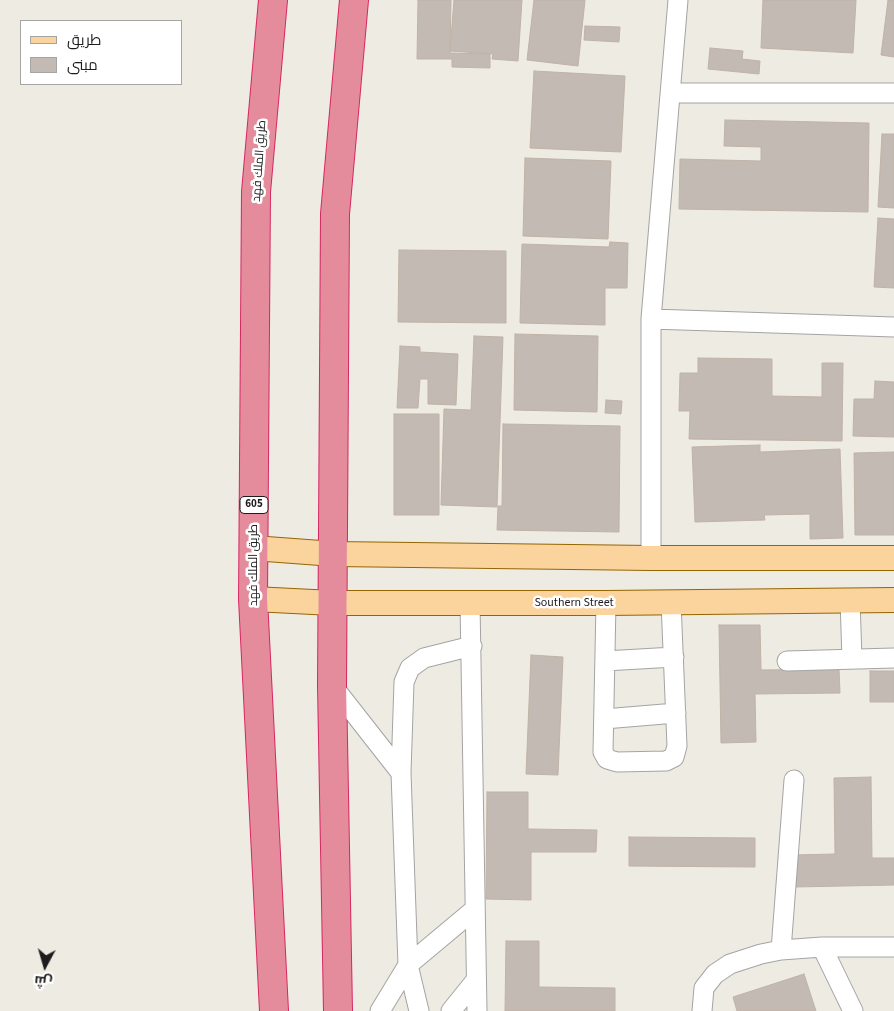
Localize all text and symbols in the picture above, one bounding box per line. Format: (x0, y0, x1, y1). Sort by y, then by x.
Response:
legend (20, 20, 182, 85)
text: طريق (67, 30, 101, 51)
text: مبنى (67, 55, 98, 76)
street label: طريق الملك فهد (250, 120, 270, 202)
road number: 605 (240, 496, 268, 514)
street label: طريق الملك فهد (247, 524, 261, 606)
street label: Southern Street (534, 596, 614, 610)
north arrow (20, 941, 70, 991)
text: ش (33, 970, 53, 992)

